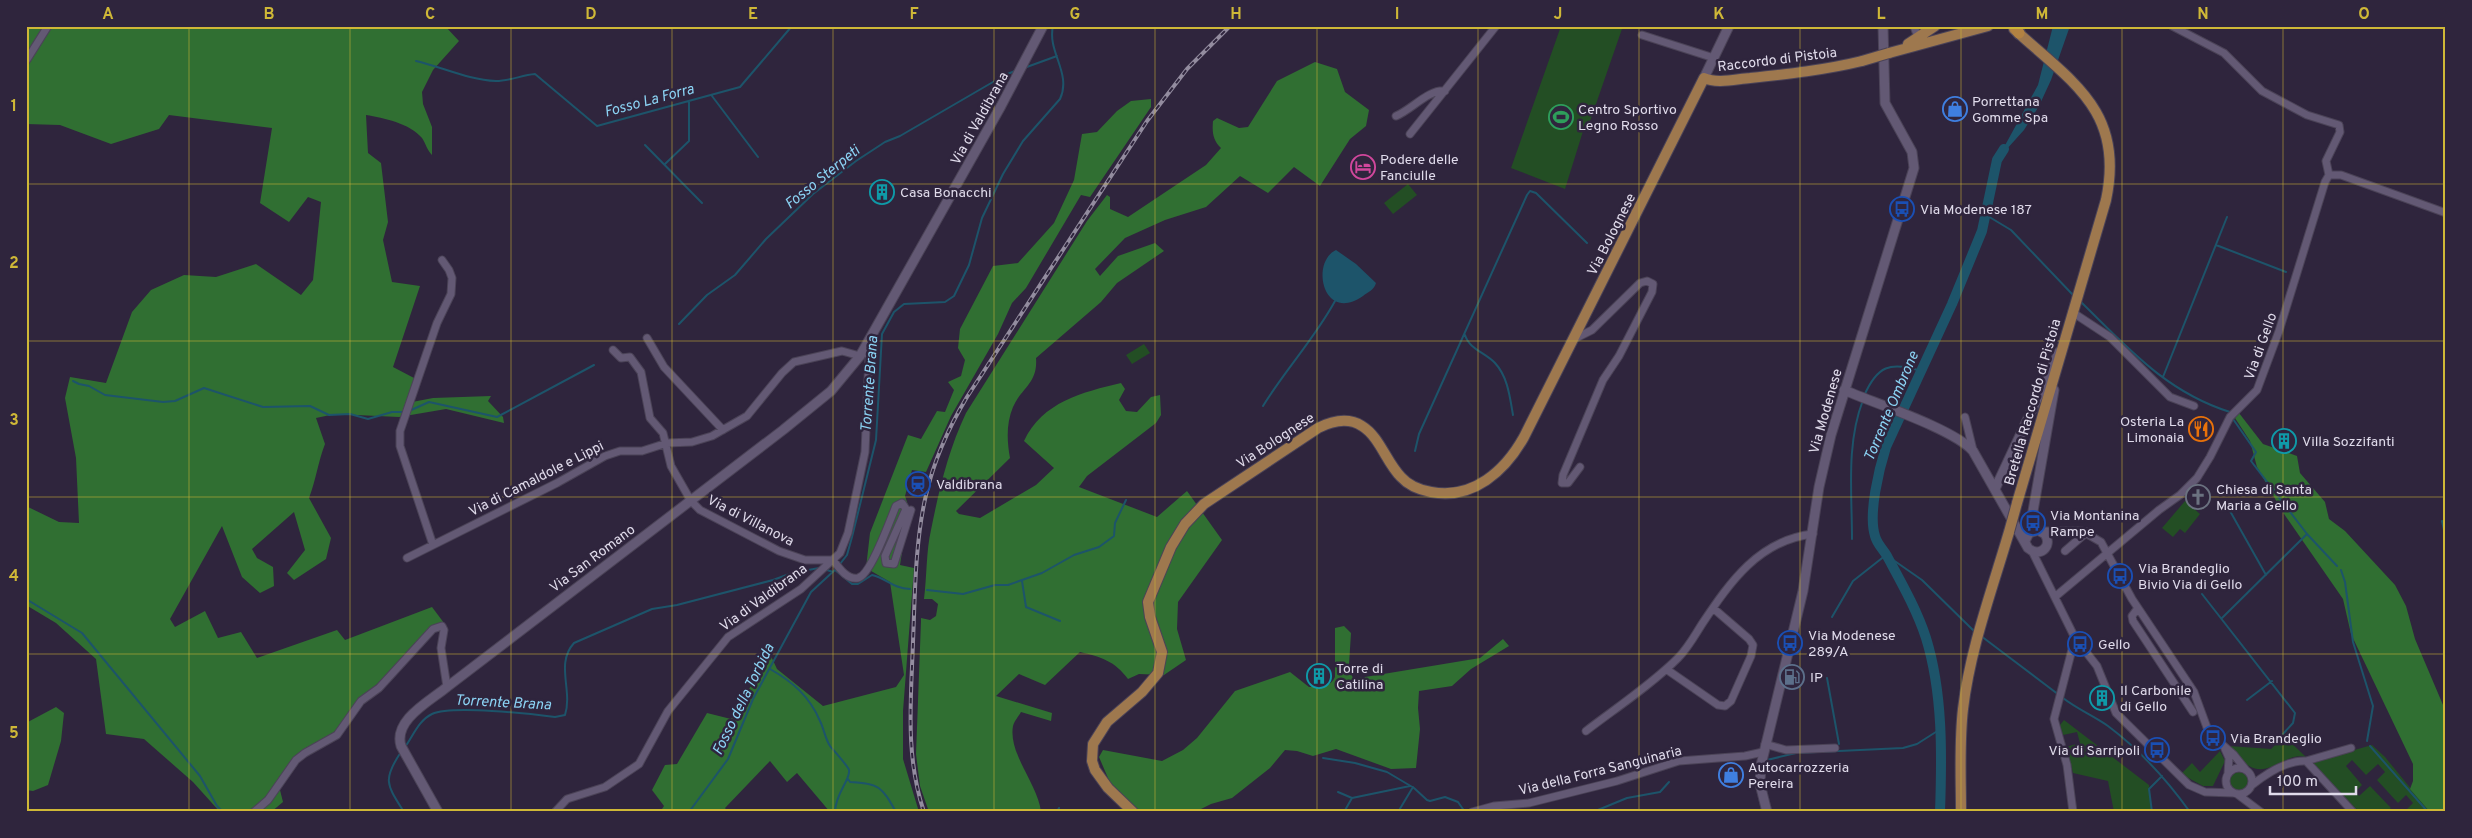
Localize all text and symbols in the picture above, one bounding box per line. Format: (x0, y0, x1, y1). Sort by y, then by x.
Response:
text: A (102, 5, 114, 25)
text: B (263, 5, 275, 25)
text: C (425, 5, 435, 25)
text: D (585, 5, 597, 25)
text: E (748, 5, 758, 25)
text: F (909, 5, 919, 25)
text: G (1070, 5, 1080, 25)
text: H (1230, 5, 1242, 25)
text: I (1395, 5, 1399, 25)
text: J (1554, 5, 1562, 25)
text: K (1713, 5, 1725, 25)
text: L (1876, 5, 1886, 25)
text: M (2036, 5, 2048, 25)
text: N (2197, 5, 2209, 25)
text: O (2358, 5, 2370, 25)
street label: Raccordo di Pistoia (1717, 45, 1838, 76)
street label: Via di Valdibrana (948, 69, 1013, 168)
water label: Fosso La Forra (602, 80, 697, 123)
place label: Porrettana Gomme Spa (1972, 94, 2048, 127)
shop icon: Porrettana Gomme Spa (1942, 96, 1968, 122)
text: 1 (11, 97, 17, 117)
place label: Centro Sportivo Legno Rosso (1578, 102, 1677, 135)
sports icon: Centro Sportivo Legno Rosso (1548, 104, 1574, 130)
water label: Fosso Sterpeti (782, 141, 865, 214)
place label: Podere delle Fanciulle (1380, 152, 1459, 185)
hotel icon: Podere delle Fanciulle (1350, 154, 1376, 180)
building icon: Casa Bonacchi (869, 179, 895, 205)
place label: Casa Bonacchi (900, 185, 992, 202)
street label: Via Bolognese (1584, 191, 1640, 278)
bus stop icon: Via Modenese 187 (1889, 196, 1915, 222)
place label: Via Modenese 187 (1920, 202, 2032, 219)
text: 2 (9, 254, 19, 274)
street label: Via di Gello (2241, 310, 2281, 382)
street label: Bretella Raccordo di Pistoia (2001, 317, 2065, 488)
water label: Torrente Brana (858, 335, 883, 433)
water label: Torrente Ombrone (1861, 348, 1924, 464)
street label: Via Modenese (1806, 367, 1847, 456)
street label: Via Bolognese (1234, 410, 1318, 473)
text: 3 (9, 411, 19, 431)
place label: Osteria La Limonaia (2120, 414, 2184, 447)
restaurant icon: Osteria La Limonaia (2188, 416, 2214, 442)
building icon: Villa Sozzifanti (2271, 428, 2297, 454)
place label: Villa Sozzifanti (2302, 434, 2395, 451)
street label: Via di Camaldole e Lippi (466, 438, 607, 521)
station icon: Valdibrana (905, 471, 931, 497)
place label: Valdibrana (936, 477, 1002, 494)
place label: Chiesa di Santa Maria a Gello (2216, 482, 2312, 515)
church icon: Chiesa di Santa Maria a Gello (2185, 484, 2211, 510)
street label: Via di Villanova (704, 492, 797, 551)
place label: Via Montanina Rampe (2050, 508, 2140, 541)
bus stop icon: Via Montanina Rampe (2020, 510, 2046, 536)
street label: Via San Romano (547, 521, 639, 597)
street label: Via di Valdibrana (717, 561, 811, 636)
place label: Via Brandeglio Bivio Via di Gello (2138, 561, 2243, 594)
bus stop icon: Via Brandeglio Bivio Via di Gello (2107, 563, 2133, 589)
text: 4 (9, 567, 19, 587)
place label: Via Modenese 289/A (1808, 628, 1896, 661)
bus stop icon: Via Modenese 289/A (1777, 630, 1803, 656)
bus stop icon: Gello (2067, 631, 2093, 657)
place label: Gello (2098, 637, 2131, 654)
water label: Fosso della Torbida (709, 641, 780, 759)
place label: Torre di Catilina (1336, 661, 1383, 694)
building icon: Torre di Catilina (1306, 663, 1332, 689)
fuel station icon: IP (1779, 664, 1805, 690)
place label: IP (1810, 670, 1823, 687)
place label: Il Carbonile di Gello (2120, 683, 2191, 716)
building icon: Il Carbonile di Gello (2089, 685, 2115, 711)
water label: Torrente Brana (454, 691, 552, 716)
text: 5 (9, 724, 19, 744)
bus stop icon: Via Brandeglio (2200, 725, 2226, 751)
place label: Via Brandeglio (2230, 731, 2322, 748)
bus stop icon: Via di Sarripoli (2144, 737, 2170, 763)
street label: Via della Forra Sanguinaria (1517, 743, 1684, 800)
place label: Via di Sarripoli (2049, 743, 2140, 760)
place label: Autocarrozzeria Pereira (1748, 760, 1849, 793)
shop icon: Autocarrozzeria Pereira (1718, 762, 1744, 788)
scale bar (2270, 763, 2356, 795)
text: 100 m (2277, 773, 2318, 792)

